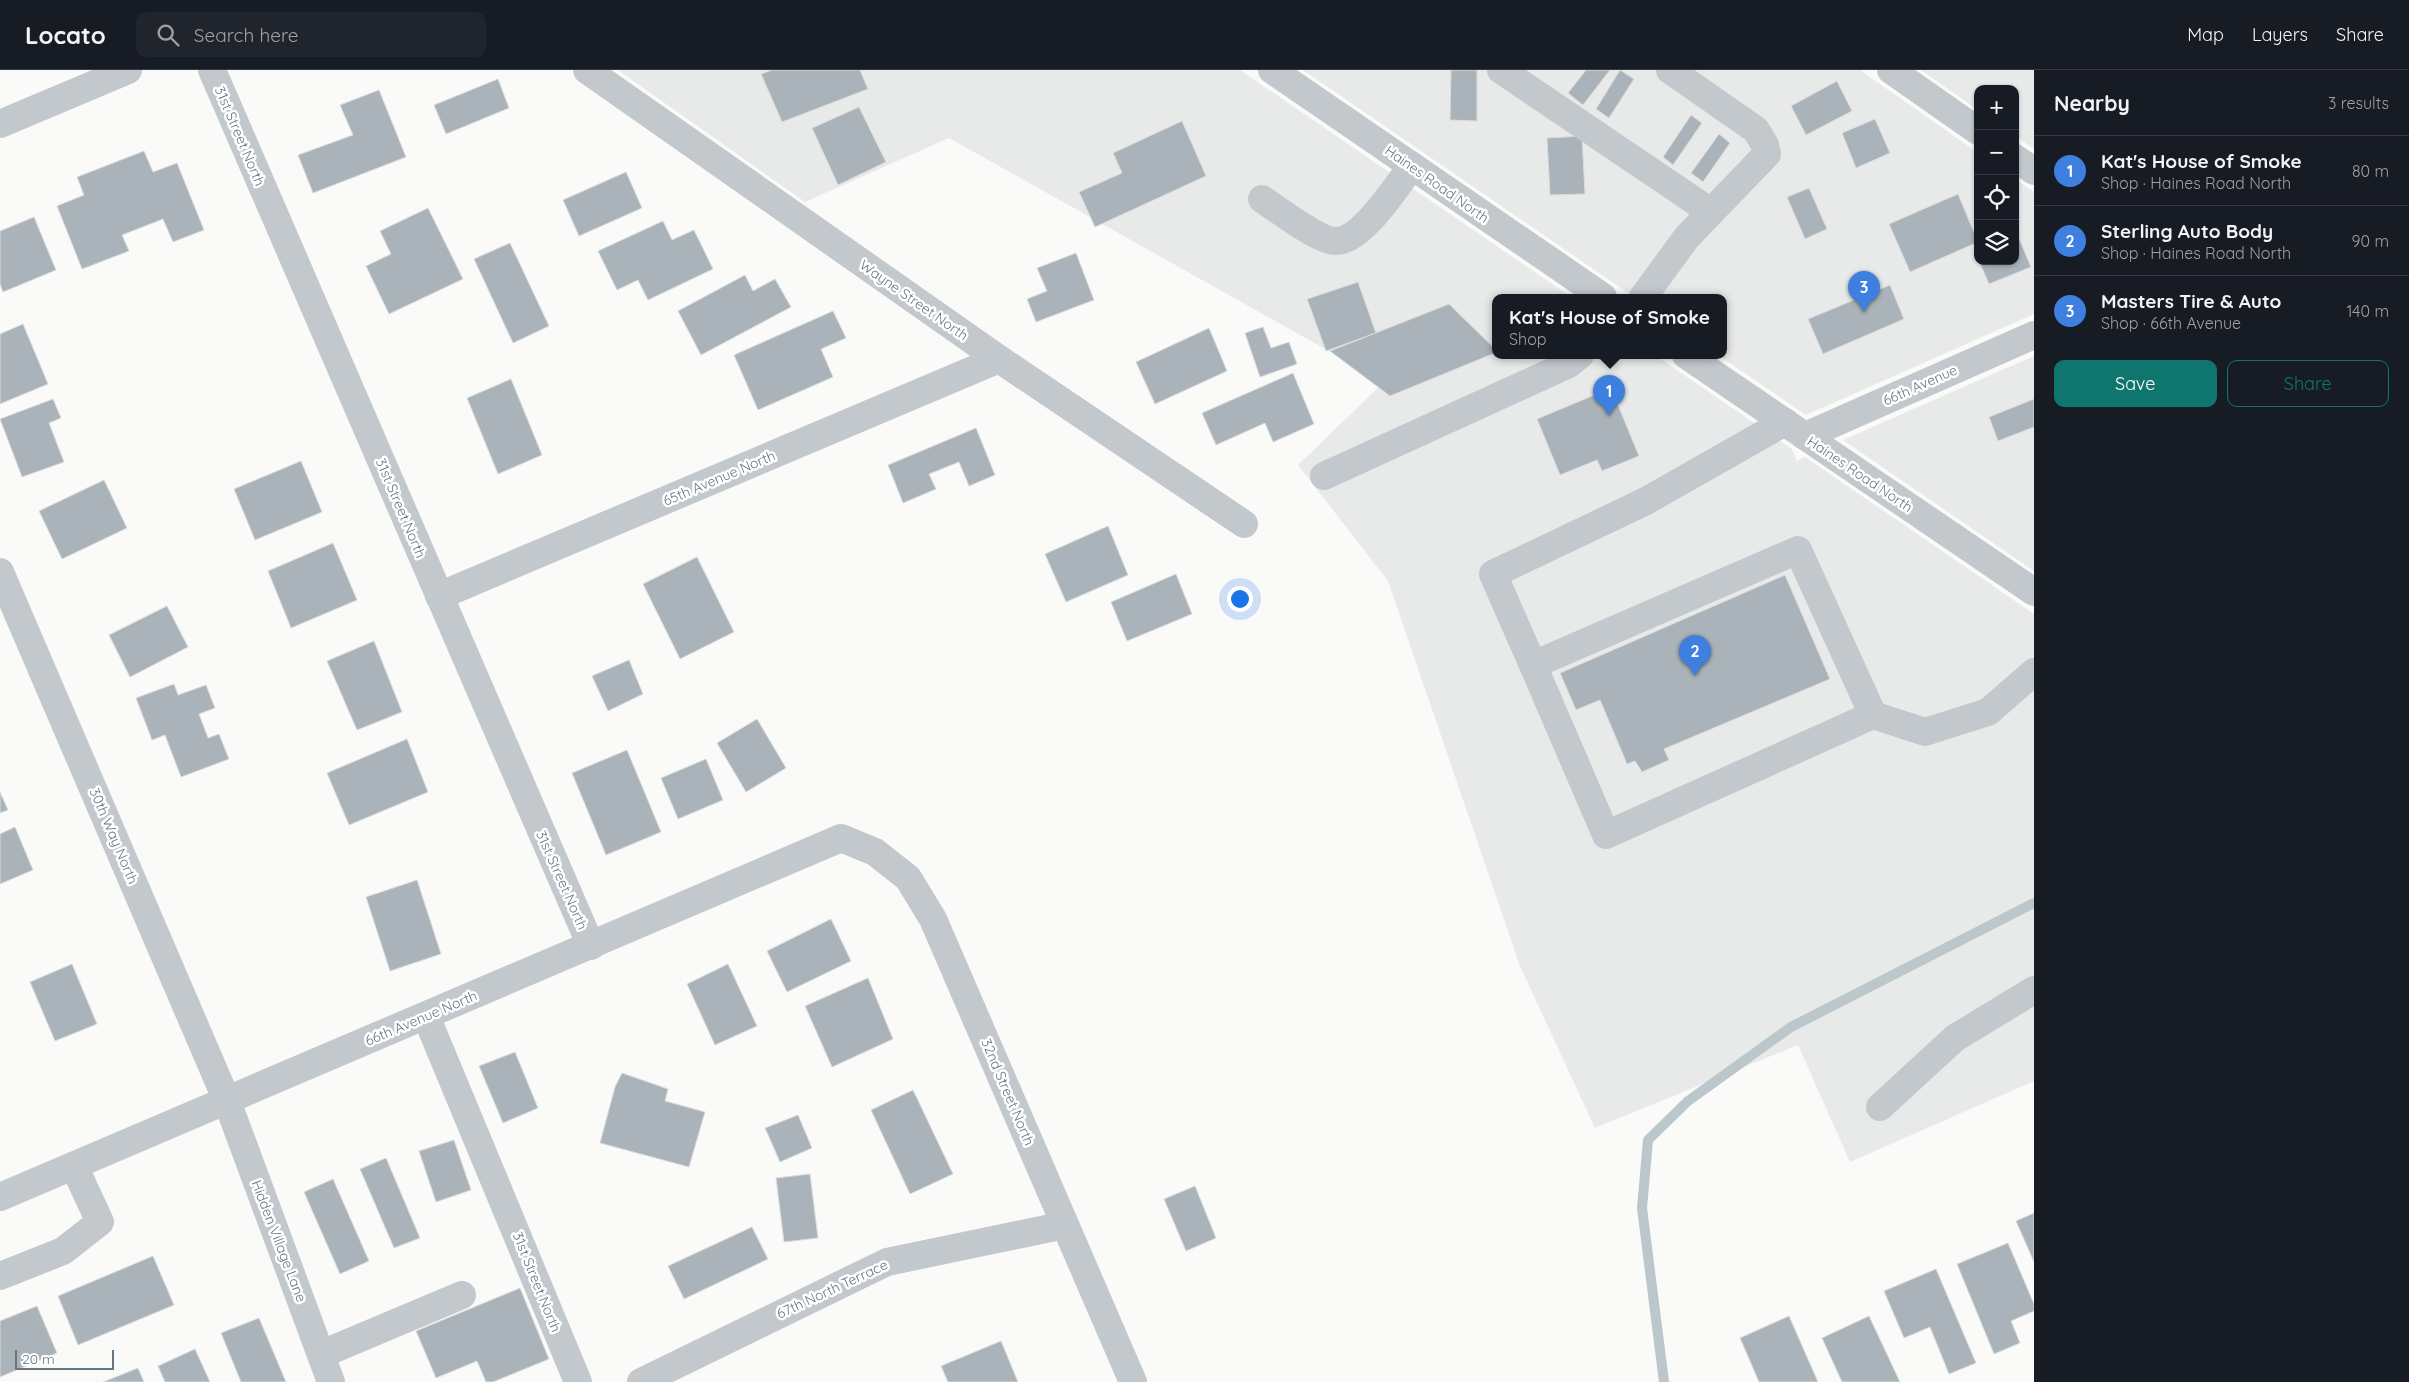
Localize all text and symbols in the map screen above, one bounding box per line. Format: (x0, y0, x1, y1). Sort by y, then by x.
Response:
search box (136, 12, 486, 57)
text: Locato (25, 20, 106, 50)
icon: search (154, 21, 182, 49)
text: Search here (194, 23, 299, 47)
text: Map (2187, 23, 2224, 46)
text: Layers (2252, 23, 2308, 46)
text: Share (2336, 23, 2384, 46)
street label: 31st Street North (211, 83, 269, 189)
map controls (1974, 85, 2019, 265)
button: + (1974, 85, 2019, 130)
text: Nearby (2054, 90, 2130, 116)
text: 3 results (2328, 93, 2389, 113)
button: − (1974, 130, 2019, 175)
street label: Haines Road North (1381, 141, 1493, 227)
text: Kat's House of Smoke (2101, 149, 2302, 173)
text: 1 (2067, 161, 2073, 181)
text: 80 m (2352, 161, 2389, 181)
text: Shop · Haines Road North (2101, 173, 2291, 193)
button: locate (1974, 175, 2019, 220)
text: Sterling Auto Body (2101, 219, 2273, 243)
button: layers (1974, 220, 2019, 265)
text: 2 (2065, 231, 2075, 251)
text: 90 m (2352, 231, 2389, 251)
text: Shop · Haines Road North (2101, 243, 2291, 263)
street label: Wayne Street North (856, 256, 972, 344)
pin: 3 (1848, 271, 1880, 312)
text: Masters Tire & Auto (2101, 289, 2281, 313)
popup (1492, 294, 1727, 359)
text: 3 (2066, 301, 2074, 321)
text: 140 m (2346, 301, 2389, 321)
text: Kat's House of Smoke (1509, 305, 1710, 329)
text: Shop · 66th Avenue (2101, 313, 2241, 333)
text: Shop (1509, 329, 1547, 349)
button: Save (2054, 360, 2217, 407)
button: Share (2227, 360, 2389, 407)
street label: 66th Avenue (1880, 361, 1960, 409)
pin: 1 (1593, 375, 1625, 416)
street label: Haines Road North (1804, 432, 1916, 516)
street label: 65th Avenue North (660, 446, 778, 510)
street label: 31st Street North (372, 455, 430, 561)
your location (1227, 586, 1253, 612)
pin: 2 (1679, 635, 1711, 676)
street label: 30th Way North (86, 785, 142, 887)
street label: 31st Street North (532, 828, 592, 932)
street label: 66th Avenue North (362, 986, 480, 1050)
street label: 32nd Street North (977, 1036, 1039, 1148)
street label: Hidden Village Lane (247, 1177, 311, 1305)
street label: 31st Street North (509, 1229, 565, 1335)
street label: 67th North Terrace (773, 1255, 891, 1323)
scale bar (15, 1347, 114, 1370)
text: 20 m (22, 1350, 55, 1368)

